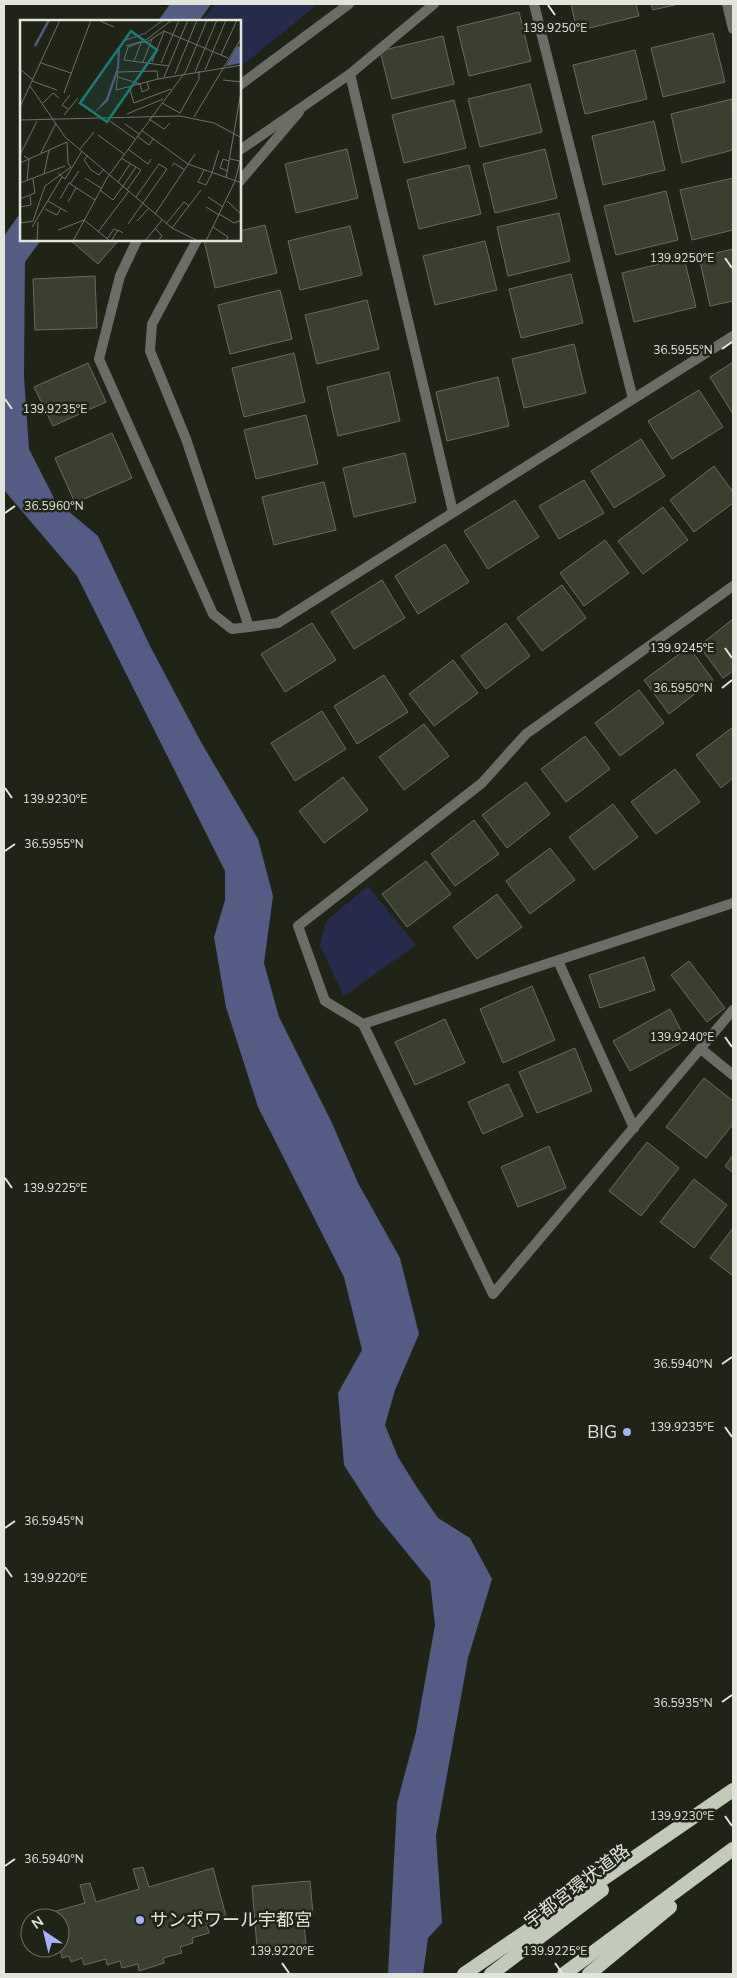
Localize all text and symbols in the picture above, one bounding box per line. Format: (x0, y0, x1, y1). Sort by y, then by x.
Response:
inset map (20, 20, 241, 241)
text: 139.9250°E (523, 20, 587, 36)
text: 139.9250°E (650, 250, 714, 266)
text: 36.5955°N (653, 342, 713, 358)
text: 139.9235°E (23, 401, 87, 417)
text: 36.5960°N (24, 498, 84, 514)
text: 139.9245°E (650, 640, 714, 656)
text: 36.5950°N (653, 680, 713, 696)
text: 139.9230°E (23, 791, 87, 807)
text: 36.5955°N (24, 836, 84, 852)
text: 139.9240°E (650, 1029, 714, 1045)
text: 139.9225°E (23, 1180, 87, 1196)
text: 36.5940°N (653, 1356, 713, 1372)
text: 139.9235°E (650, 1419, 714, 1435)
place label: BIG (587, 1420, 617, 1444)
marker: BIG (621, 1426, 633, 1438)
text: 36.5945°N (24, 1513, 84, 1529)
text: 139.9220°E (23, 1570, 87, 1586)
text: 36.5935°N (653, 1695, 713, 1711)
text: 139.9230°E (650, 1808, 714, 1824)
street label: 宇都宮環状道路 (519, 1839, 635, 1933)
text: 36.5940°N (24, 1851, 84, 1867)
north arrow (20, 1908, 70, 1958)
place label: サンポワール宇都宮 (150, 1908, 312, 1932)
text: N (28, 1912, 48, 1934)
marker: サンポワール宇都宮 (134, 1914, 146, 1926)
text: 139.9220°E (250, 1943, 314, 1959)
text: 139.9225°E (523, 1943, 587, 1959)

